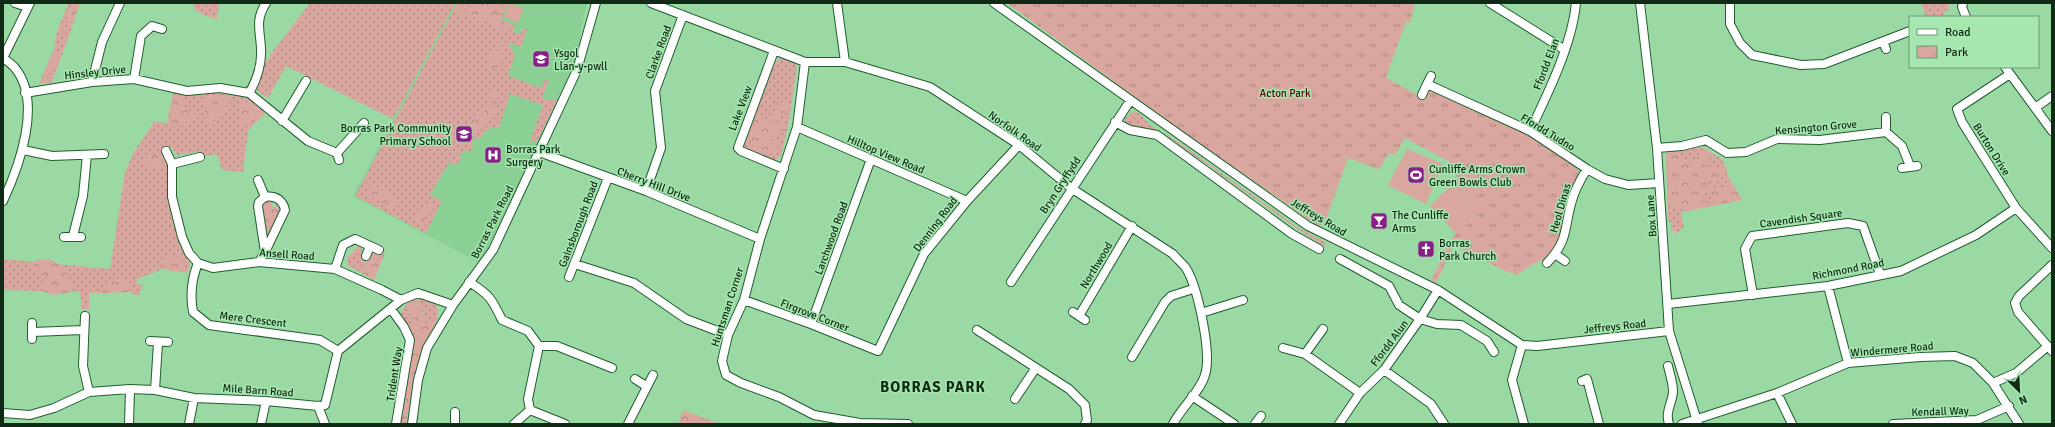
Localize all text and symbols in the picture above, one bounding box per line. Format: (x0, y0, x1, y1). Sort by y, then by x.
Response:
legend (1909, 16, 2039, 68)
street label: Clarke Road (643, 23, 674, 81)
text: Road (1945, 25, 1971, 40)
street label: Ffordd Elan (1531, 37, 1562, 92)
text: Park (1945, 45, 1968, 60)
place label: Ysgol Llan-y-pwll (554, 47, 607, 73)
school or university icon: Ysgol Llan-y-pwll (531, 49, 551, 69)
street label: Hinsley Drive (64, 63, 126, 82)
street label: Lake View (726, 84, 755, 132)
park label: Acton Park (1260, 87, 1311, 100)
street label: Norfolk Road (986, 108, 1044, 154)
street label: Ffordd Tudno (1518, 111, 1578, 154)
street label: Kensington Grove (1774, 117, 1858, 138)
street label: Burton Drive (1970, 121, 2013, 178)
place label: Borras Park Community Primary School (340, 122, 452, 148)
school or university icon: Borras Park Community Primary School (454, 124, 474, 144)
street label: Hilltop View Road (845, 132, 927, 177)
place label: Borras Park Surgery (506, 143, 561, 169)
hospital icon: Borras Park Surgery (483, 145, 503, 165)
street label: Bryn Gryffydd (1037, 154, 1084, 216)
place label: Cunliffe Arms Crown Green Bowls Club (1429, 163, 1525, 189)
street label: Cherry Hill Drive (615, 164, 692, 204)
sports icon: Cunliffe Arms Crown Green Bowls Club (1406, 165, 1426, 185)
street label: Gainsborough Road (556, 179, 601, 269)
street label: Heol Dinas (1547, 182, 1574, 234)
street label: Borras Park Road (468, 183, 517, 261)
street label: Denning Road (911, 194, 960, 254)
street label: Box Lane (1644, 194, 1659, 238)
street label: Jeffreys Road (1288, 196, 1349, 239)
street label: Larchwood Road (812, 200, 851, 277)
street label: Cavendish Square (1759, 206, 1843, 231)
place label: The Cunliffe Arms (1392, 209, 1448, 235)
bar icon: The Cunliffe Arms (1369, 211, 1389, 231)
place label: Borras Park Church (1439, 237, 1496, 263)
street label: Northwood (1077, 239, 1116, 291)
church icon: Borras Park Church (1416, 239, 1436, 259)
street label: Ansell Road (259, 246, 315, 263)
street label: Richmond Road (1811, 256, 1885, 283)
street label: Huntsman Corner (709, 266, 746, 349)
street label: Firgrove Corner (779, 296, 851, 335)
street label: Mere Crescent (219, 309, 287, 330)
street label: Jeffreys Road (1583, 317, 1647, 336)
street label: Ffordd Alun (1368, 318, 1411, 369)
street label: Windermere Road (1850, 339, 1934, 360)
street label: Trident Way (384, 345, 405, 402)
north arrow (1999, 371, 2039, 411)
district label: BORRAS PARK (880, 378, 986, 396)
street label: Mile Barn Road (222, 382, 294, 399)
text: N (2017, 392, 2029, 407)
street label: Kendall Way (1911, 404, 1970, 419)

